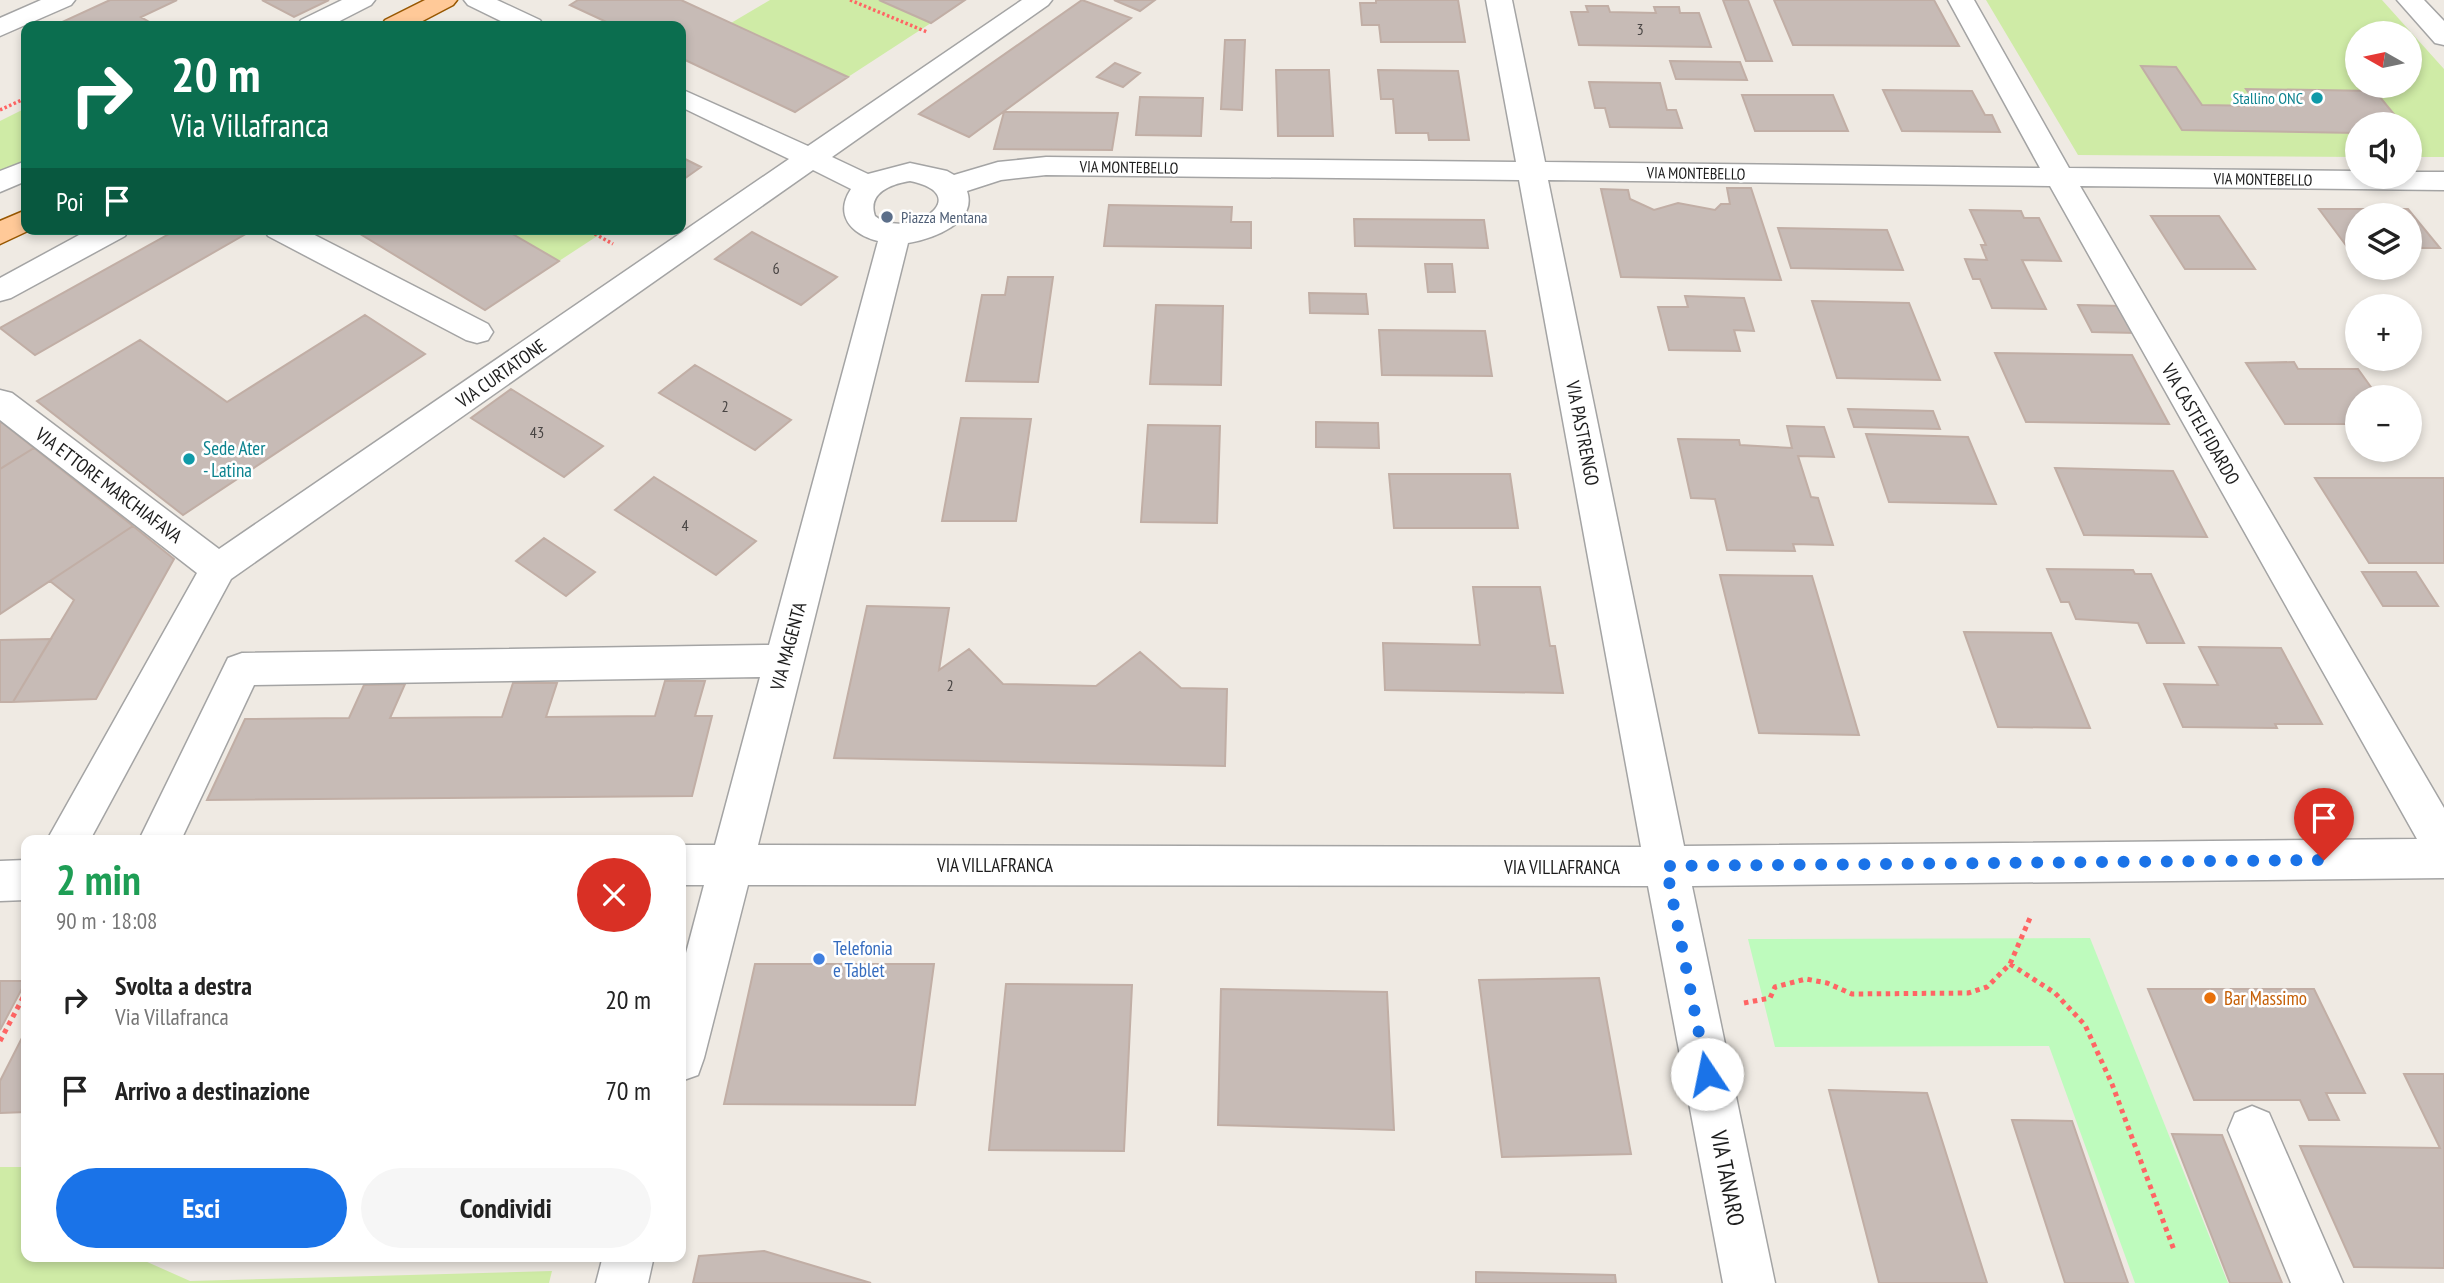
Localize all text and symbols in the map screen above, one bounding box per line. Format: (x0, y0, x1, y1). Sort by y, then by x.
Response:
house number: 3 (1636, 19, 1644, 39)
north arrow (2345, 21, 2422, 98)
map controls (2345, 21, 2422, 462)
text: 20 m (171, 42, 260, 106)
icon: right (56, 49, 147, 140)
place label: Stallino ONC (2232, 88, 2303, 108)
marker: Stallino ONC (2309, 90, 2325, 106)
text: Via Villafranca (171, 104, 329, 146)
button: sound (2345, 112, 2422, 189)
street label: VIA MONTEBELLO (1078, 156, 1179, 178)
street label: VIA MONTEBELLO (1645, 162, 1746, 184)
street label: VIA MONTEBELLO (2212, 168, 2313, 190)
icon: arrive (98, 182, 136, 220)
text: Poi (56, 185, 84, 218)
button: layers (2345, 203, 2422, 280)
place label: Piazza Mentana (901, 207, 987, 227)
marker: Piazza Mentana (879, 209, 895, 225)
house number: 6 (772, 258, 780, 278)
button: + (2345, 294, 2422, 371)
street label: VIA CURTATONE (451, 333, 551, 413)
street label: VIA CASTELFIDARDO (2156, 358, 2245, 489)
street label: VIA PASTRENGO (1561, 378, 1605, 487)
button: − (2345, 385, 2422, 462)
house number: 2 (721, 396, 729, 416)
street label: VIA ETTORE MARCHIAFAVA (30, 421, 187, 548)
house number: 43 (530, 422, 544, 442)
place label: Sede Ater - Latina (203, 436, 266, 482)
marker: Sede Ater - Latina (181, 451, 197, 467)
house number: 4 (681, 515, 689, 535)
street label: VIA MAGENTA (764, 599, 811, 694)
house number: 2 (946, 675, 954, 695)
pin (2294, 788, 2354, 860)
icon: arrive (2305, 799, 2343, 837)
text: 2 min (56, 852, 141, 907)
street label: VIA VILLAFRANCA (936, 853, 1053, 877)
street label: VIA VILLAFRANCA (1503, 855, 1620, 879)
button: close (577, 858, 651, 932)
text: 90 m · 18:08 (56, 906, 157, 935)
place label: Telefonia e Tablet (833, 936, 893, 982)
marker: Telefonia e Tablet (811, 951, 827, 967)
text: Svolta a destra (115, 969, 252, 1002)
icon: right (56, 981, 94, 1019)
text: 20 m (605, 983, 651, 1016)
place label: Bar Massimo (2224, 986, 2307, 1010)
marker: Bar Massimo (2202, 990, 2218, 1006)
text: Via Villafranca (115, 1002, 229, 1031)
position arrow (1670, 1037, 1744, 1111)
icon: arrive (56, 1072, 94, 1110)
text: Arrivo a destinazione (115, 1074, 310, 1107)
text: 70 m (605, 1074, 651, 1107)
street label: VIA TANARO (1704, 1127, 1751, 1228)
button: Esci (56, 1168, 347, 1248)
button: Condividi (361, 1168, 651, 1248)

